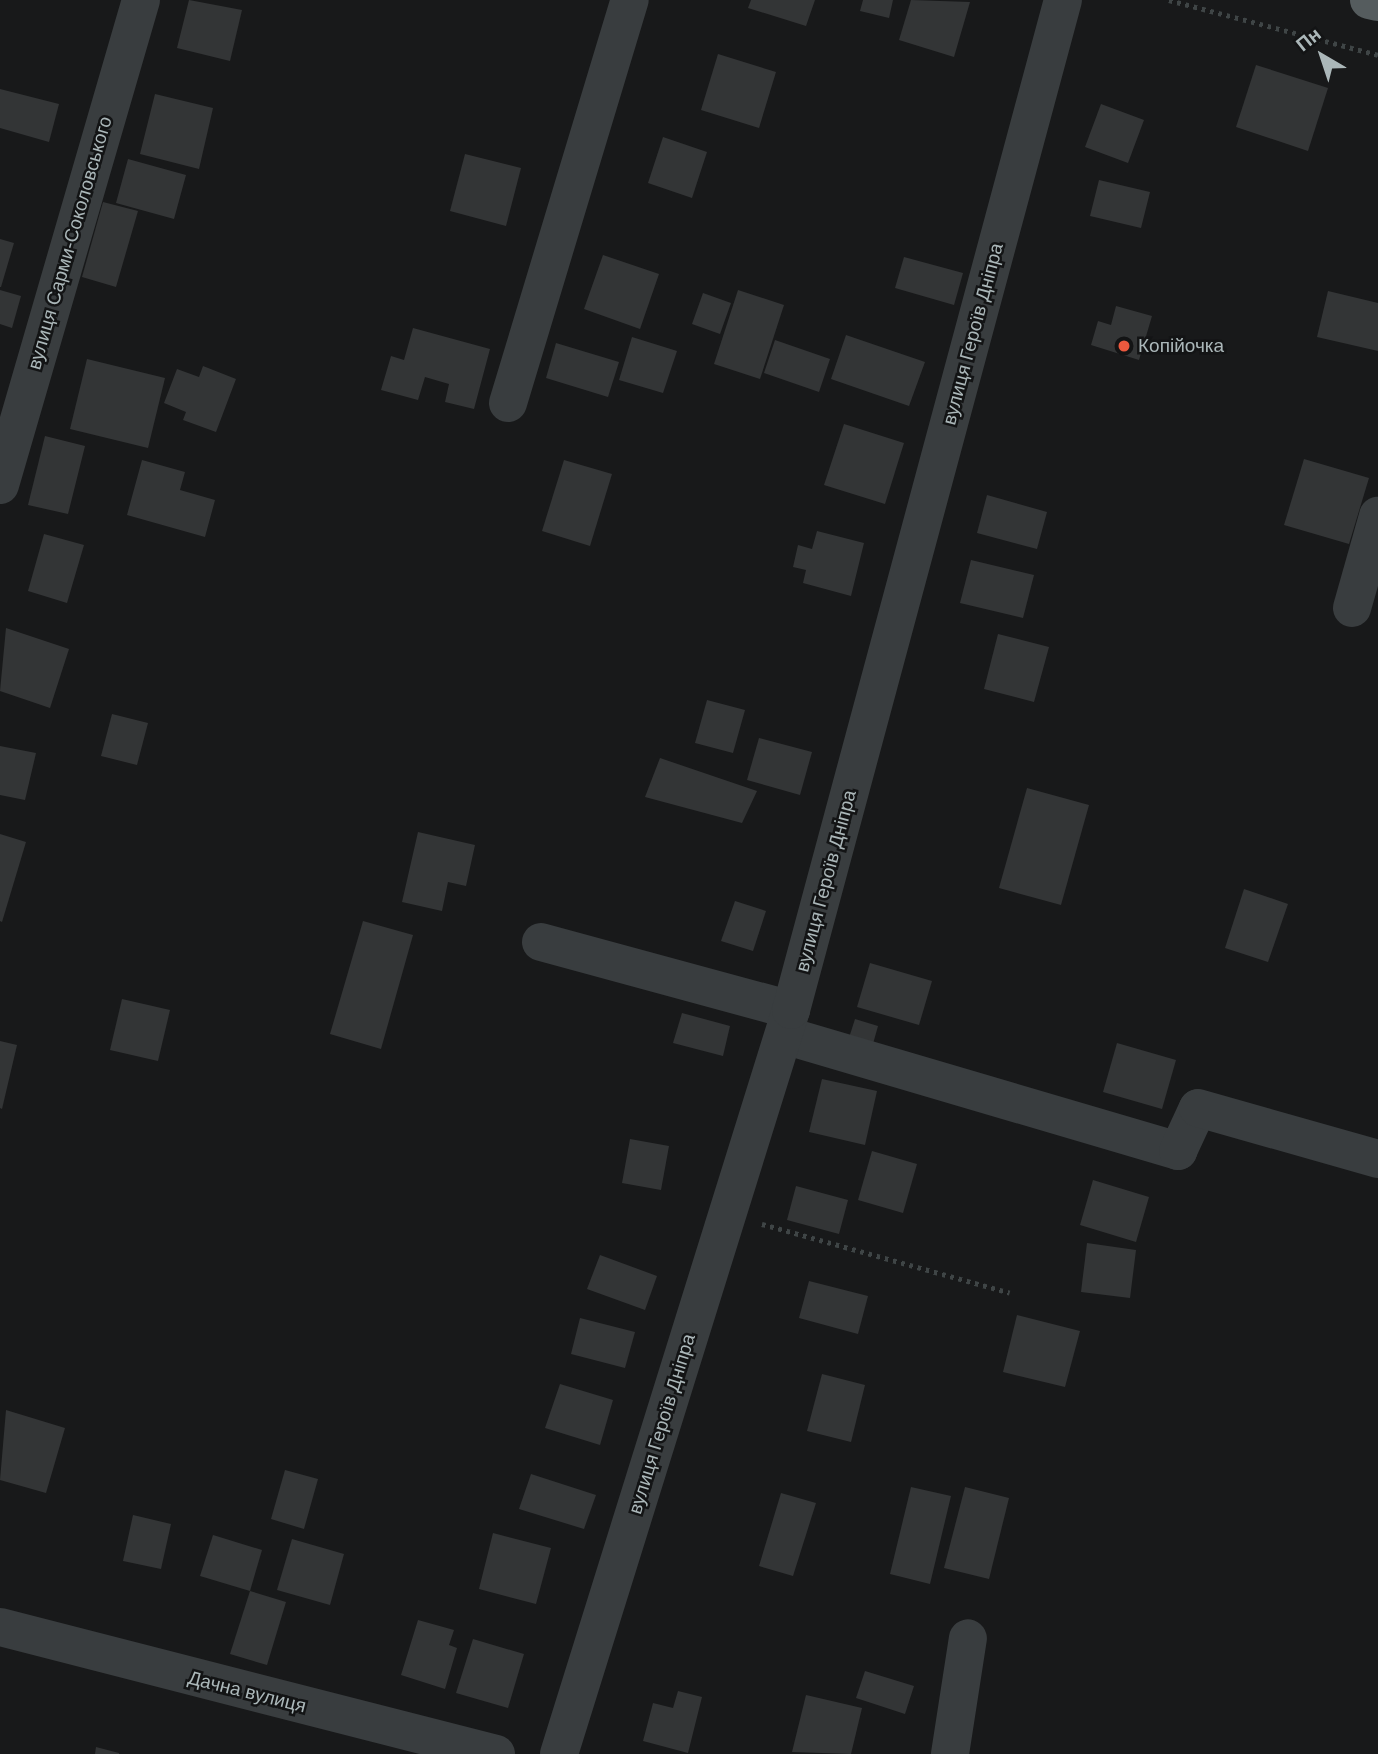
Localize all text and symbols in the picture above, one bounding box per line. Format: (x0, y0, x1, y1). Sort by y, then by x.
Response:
north arrow (1287, 21, 1357, 91)
text: Пн (1292, 23, 1325, 55)
street label: вулиця Сарми-Соколовського (23, 114, 117, 372)
street label: вулиця Героїв Дніпра (938, 241, 1008, 427)
place label: Копійочка (1138, 335, 1224, 357)
marker: Копійочка (1116, 338, 1132, 354)
street label: вулиця Героїв Дніпра (791, 788, 861, 974)
street label: вулиця Героїв Дніпра (624, 1331, 700, 1517)
street label: Дачна вулиця (186, 1666, 308, 1718)

